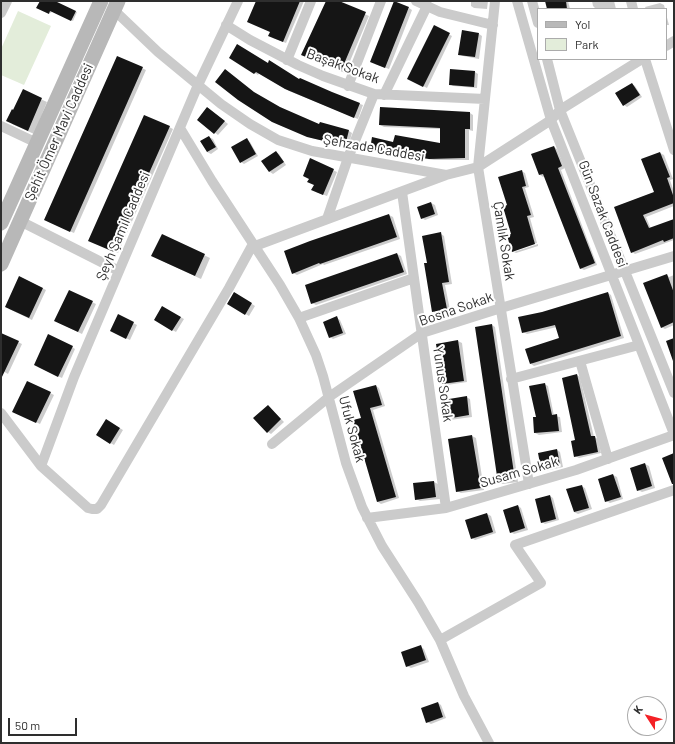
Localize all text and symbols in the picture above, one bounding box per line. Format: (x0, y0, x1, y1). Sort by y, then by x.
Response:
legend (537, 8, 667, 60)
text: Yol (575, 17, 590, 31)
text: Park (575, 37, 599, 51)
street label: Başak Sokak (304, 45, 382, 87)
street label: Şehit Ömer Mavi Caddesi (21, 61, 97, 203)
street label: Şehzade Caddesi (322, 131, 426, 165)
street label: Gün Sazak Caddesi (575, 158, 631, 270)
street label: Şeyh Şamil Caddesi (92, 169, 154, 283)
street label: Çamlık Sokak (489, 200, 519, 282)
street label: Bosna Sokak (417, 288, 495, 330)
street label: Yunus Sokak (429, 345, 457, 423)
street label: Ufuk Sokak (335, 394, 369, 464)
street label: Susam Sokak (478, 453, 560, 491)
north arrow (627, 696, 667, 736)
text: K (630, 703, 645, 716)
scale bar (10, 710, 79, 736)
text: 50 m (15, 718, 40, 732)

